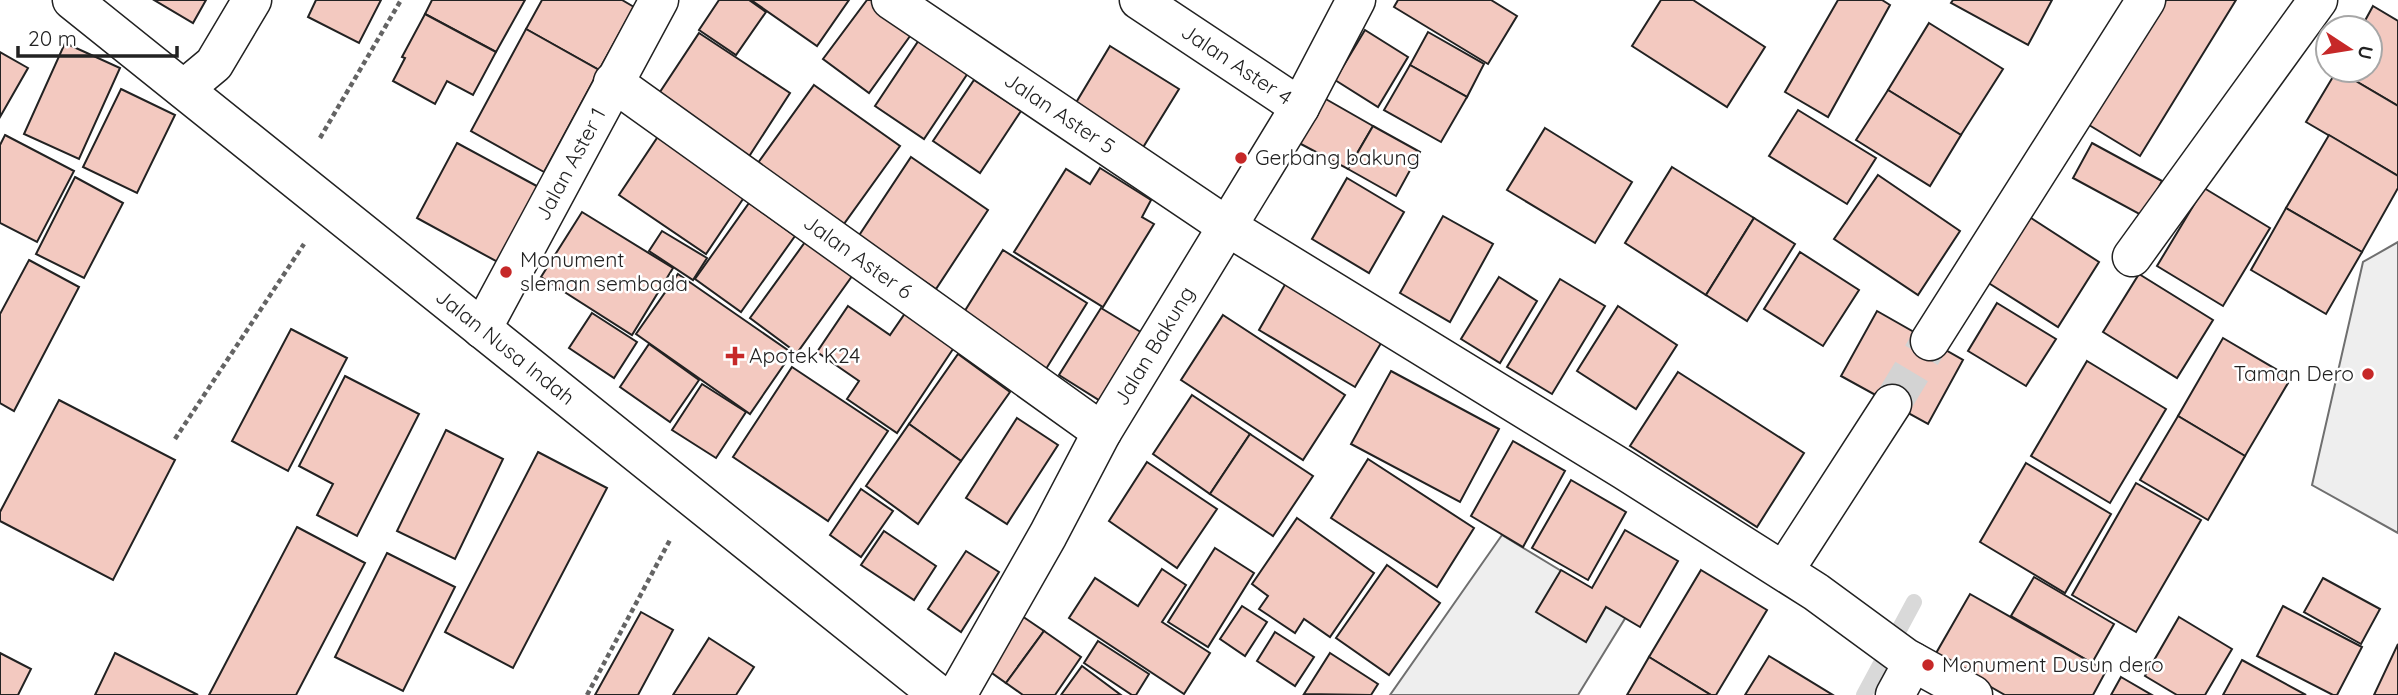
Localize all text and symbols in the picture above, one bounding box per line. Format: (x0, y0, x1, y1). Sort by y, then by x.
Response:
scale bar (18, 14, 177, 58)
north arrow (2314, 14, 2384, 84)
street label: Jalan Aster 4 (1177, 18, 1297, 110)
text: 20 m (28, 25, 77, 51)
text: U (2352, 43, 2379, 62)
street label: Jalan Aster 5 (1000, 66, 1120, 159)
street label: Jalan Aster 1 (529, 103, 611, 225)
place label: Gerbang bakung (1255, 144, 1420, 170)
marker: Gerbang bakung (1233, 150, 1249, 166)
street label: Jalan Aster 6 (799, 209, 918, 304)
place label: Monument sleman sembada (520, 246, 688, 296)
marker: Monument sleman sembada (498, 264, 514, 280)
street label: Jalan Bakung (1107, 281, 1200, 410)
street label: Jalan Nusa Indah (431, 283, 580, 410)
place label: Apotek K24 (749, 342, 860, 368)
marker: Apotek K24 (727, 348, 743, 364)
place label: Taman Dero (2234, 360, 2354, 386)
marker: Taman Dero (2360, 366, 2376, 382)
place label: Monument Dusun dero (1942, 651, 2164, 677)
marker: Monument Dusun dero (1920, 657, 1936, 673)

